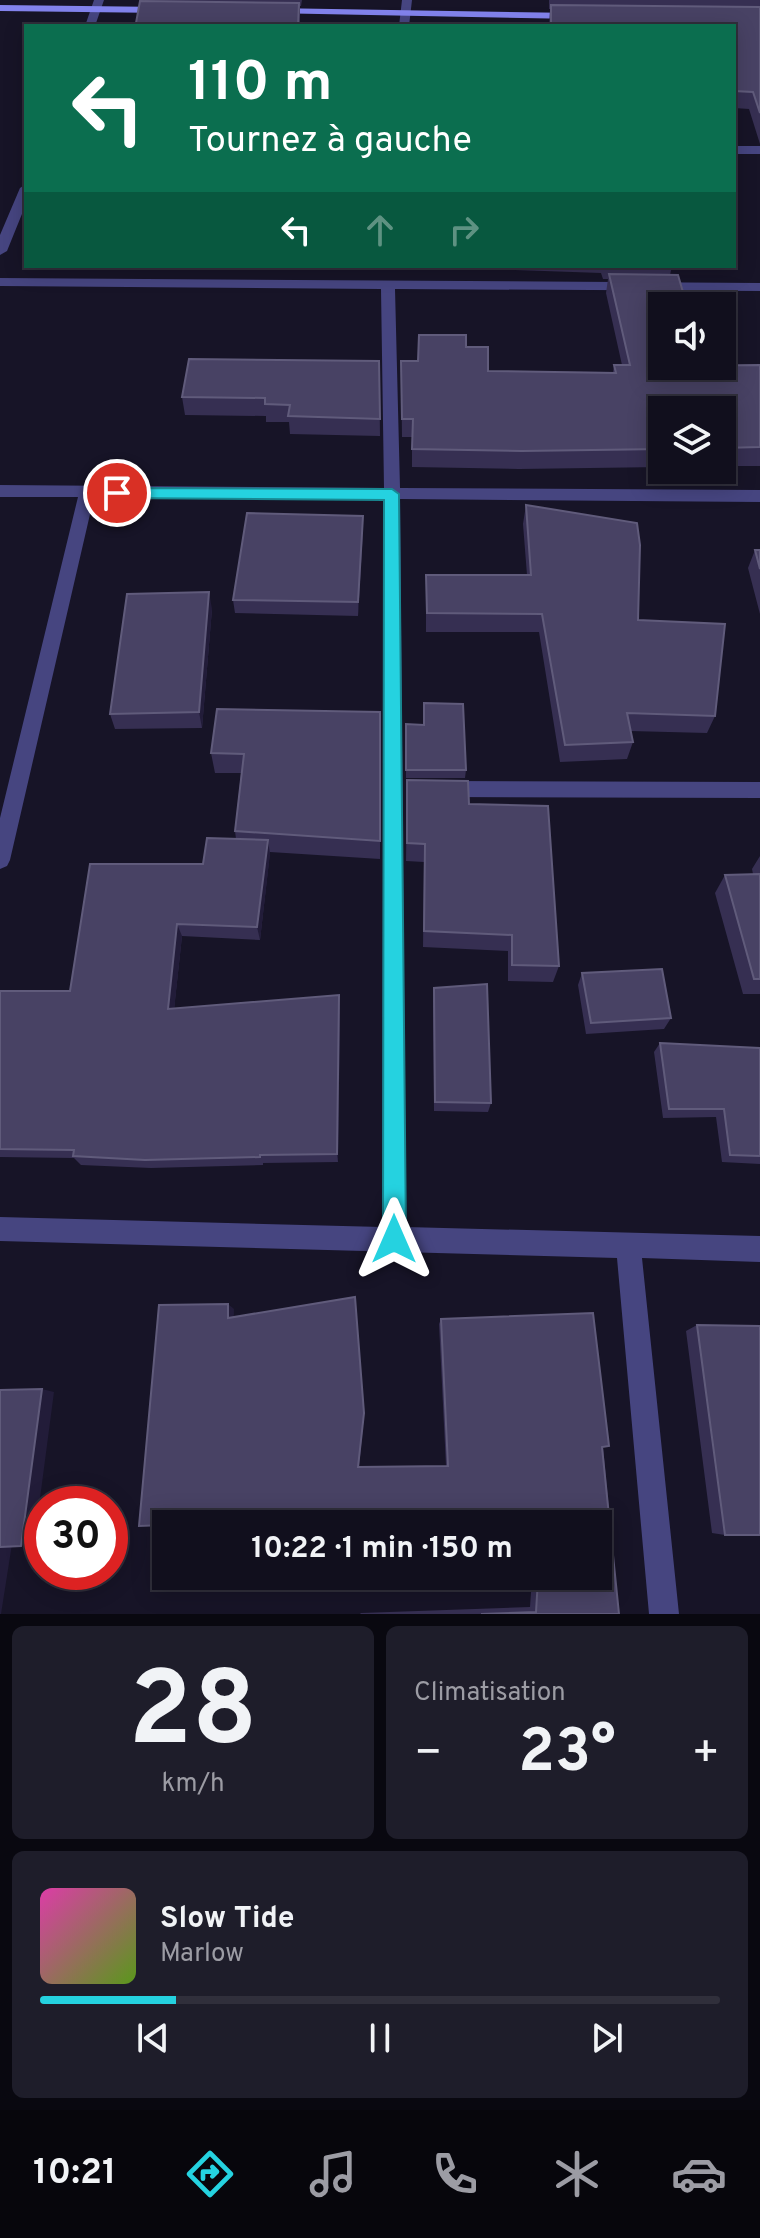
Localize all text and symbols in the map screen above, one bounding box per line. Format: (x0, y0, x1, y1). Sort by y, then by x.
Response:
text: 110 m (188, 50, 333, 120)
icon: left (56, 56, 160, 160)
text: Tournez à gauche (188, 119, 472, 165)
icon: left (274, 208, 318, 252)
icon: ahead (358, 208, 402, 252)
icon: right (442, 208, 486, 252)
map controls (648, 292, 736, 484)
button: sound (648, 292, 736, 380)
button: layers (648, 396, 736, 484)
pin (83, 459, 151, 527)
icon: arrive (95, 471, 139, 515)
position arrow (352, 1197, 436, 1281)
speed limit sign: 30 (24, 1486, 128, 1590)
text: 10:22 · 1 min · 150 m (251, 1531, 513, 1568)
text: 28 (128, 1650, 258, 1782)
text: Climatisation (414, 1677, 566, 1710)
text: 23° (518, 1717, 616, 1793)
text: − (414, 1727, 442, 1783)
text: + (692, 1727, 720, 1783)
text: km/h (161, 1768, 225, 1801)
text: Slow Tide (160, 1901, 294, 1938)
text: Marlow (160, 1938, 244, 1971)
icon: previous (131, 2016, 175, 2060)
icon: pause (358, 2016, 402, 2060)
icon: next (585, 2016, 629, 2060)
icon: directions (182, 2146, 238, 2202)
icon: music (305, 2146, 361, 2202)
icon: phone (427, 2146, 483, 2202)
icon: climate (549, 2146, 605, 2202)
icon: car (671, 2146, 727, 2202)
text: 10:21 (33, 2151, 116, 2197)

